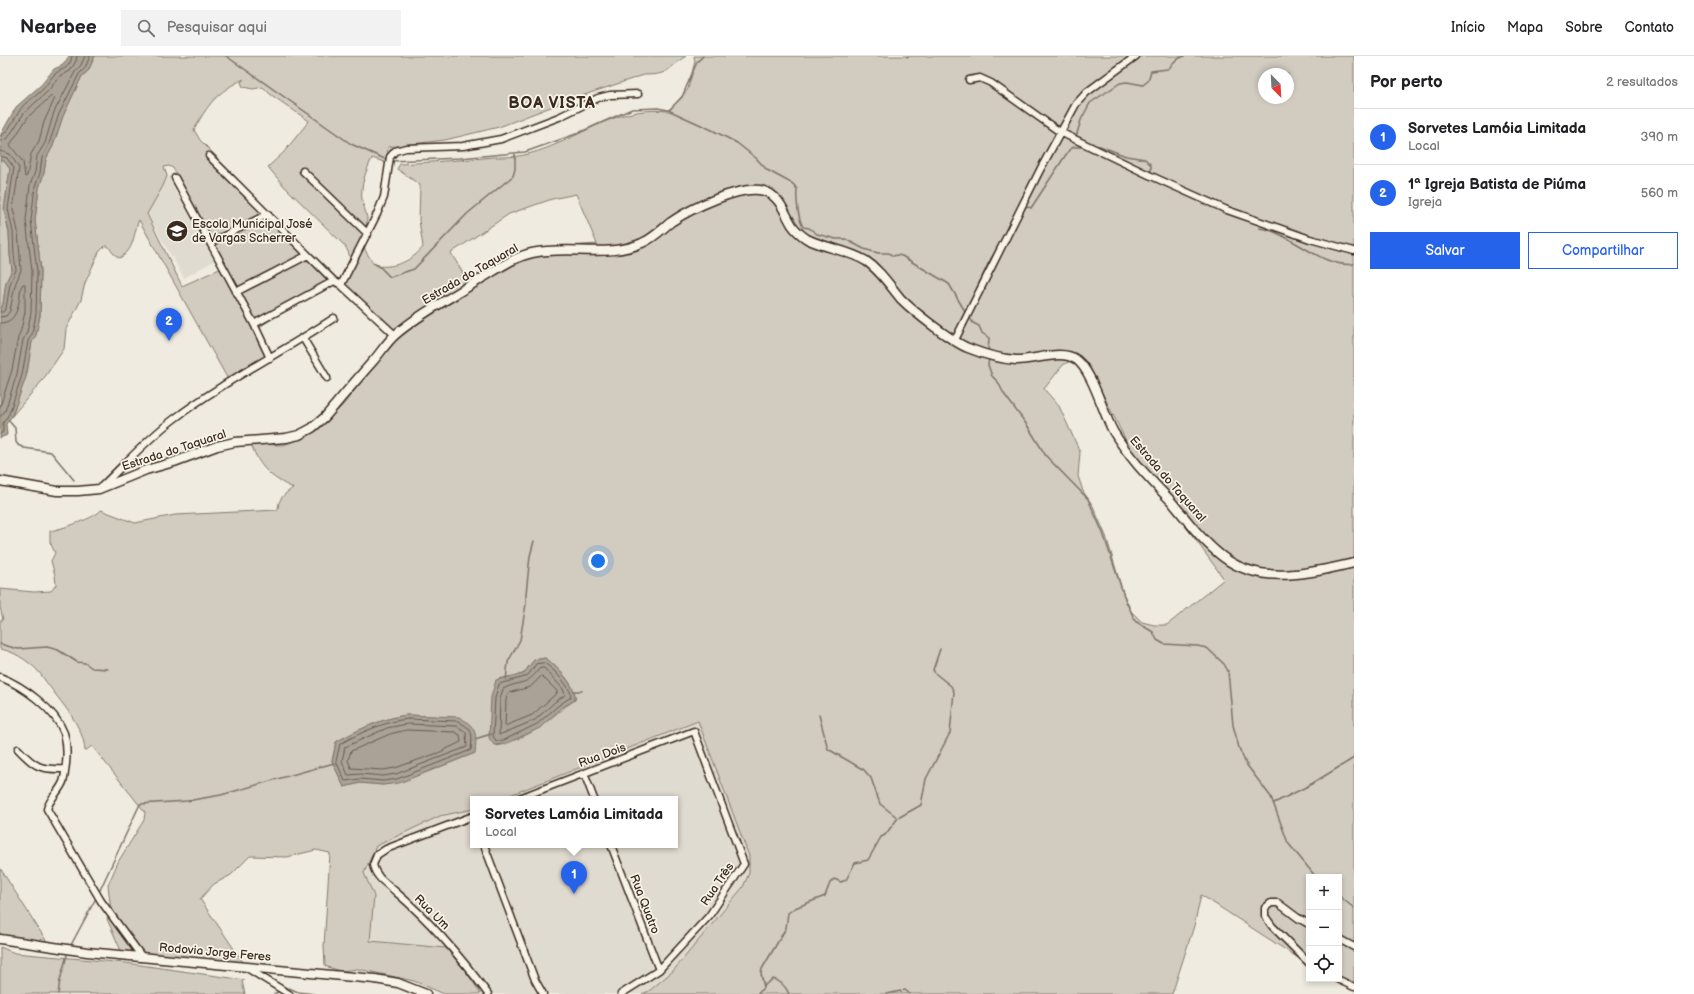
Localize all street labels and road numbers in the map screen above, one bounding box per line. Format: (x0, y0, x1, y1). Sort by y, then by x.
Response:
street label: Estrada do Taquaral (419, 241, 521, 308)
street label: Estrada do Taquaral (120, 427, 228, 474)
street label: Estrada do Taquaral (1126, 433, 1209, 525)
street label: Rua Dois (576, 740, 628, 771)
street label: Rua Três (698, 860, 737, 909)
street label: Rua Quatro (626, 872, 663, 936)
street label: Rua Um (411, 892, 453, 933)
street label: Rodovia Jorge Feres (158, 940, 272, 965)

